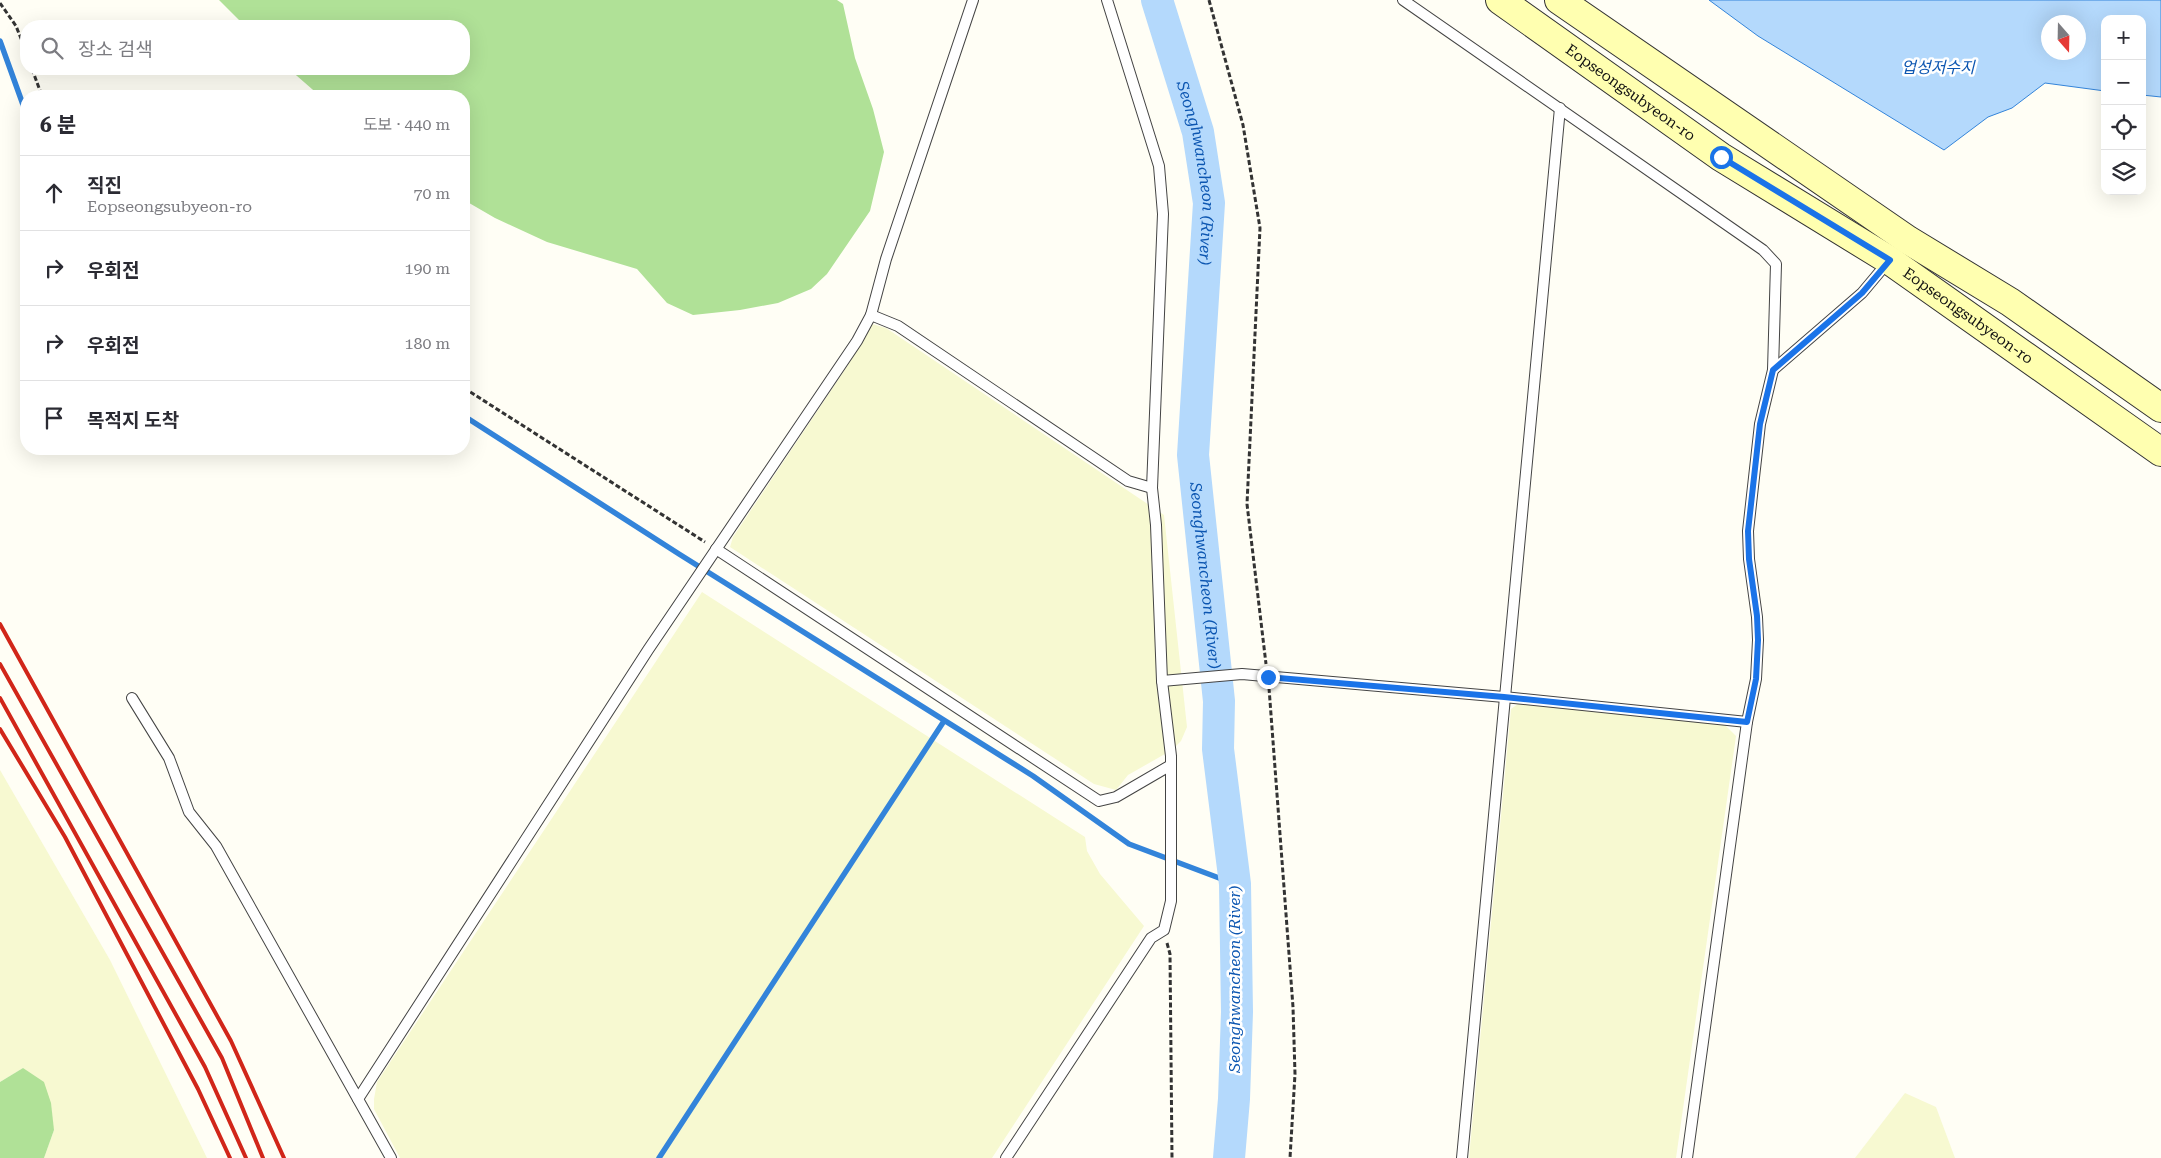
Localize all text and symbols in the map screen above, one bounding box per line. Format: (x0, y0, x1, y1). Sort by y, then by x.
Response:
north arrow (2041, 15, 2086, 60)
map controls (2101, 15, 2146, 195)
button: + (2101, 15, 2146, 60)
search box (20, 20, 470, 75)
icon: search (38, 34, 66, 62)
text: 장소 검색 (78, 38, 153, 61)
street label: Eopseongsubyeon-ro (1562, 40, 1699, 145)
water label: 업성저수지 (1901, 58, 1976, 77)
button: − (2101, 60, 2146, 105)
water label: Seonghwancheon (River) (1172, 78, 1218, 266)
button: locate (2101, 105, 2146, 150)
text: 6 분 (40, 113, 76, 137)
text: 도보 · 440 m (363, 115, 450, 134)
route start (1710, 146, 1733, 169)
button: layers (2101, 150, 2146, 195)
text: 직진 (87, 174, 122, 197)
icon: ahead (40, 179, 68, 207)
text: 70 m (413, 184, 450, 203)
text: Eopseongsubyeon-ro (87, 197, 252, 216)
icon: right (40, 254, 68, 282)
text: 우회전 (87, 259, 139, 282)
text: 190 m (404, 259, 450, 278)
street label: Eopseongsubyeon-ro (1900, 264, 2037, 368)
icon: right (40, 329, 68, 357)
text: 우회전 (87, 334, 139, 357)
text: 180 m (404, 334, 450, 353)
icon: arrive (40, 404, 68, 432)
text: 목적지 도착 (87, 409, 179, 432)
water label: Seonghwancheon (River) (1186, 480, 1225, 670)
route end (1257, 666, 1280, 689)
water label: Seonghwancheon (River) (1225, 885, 1244, 1074)

